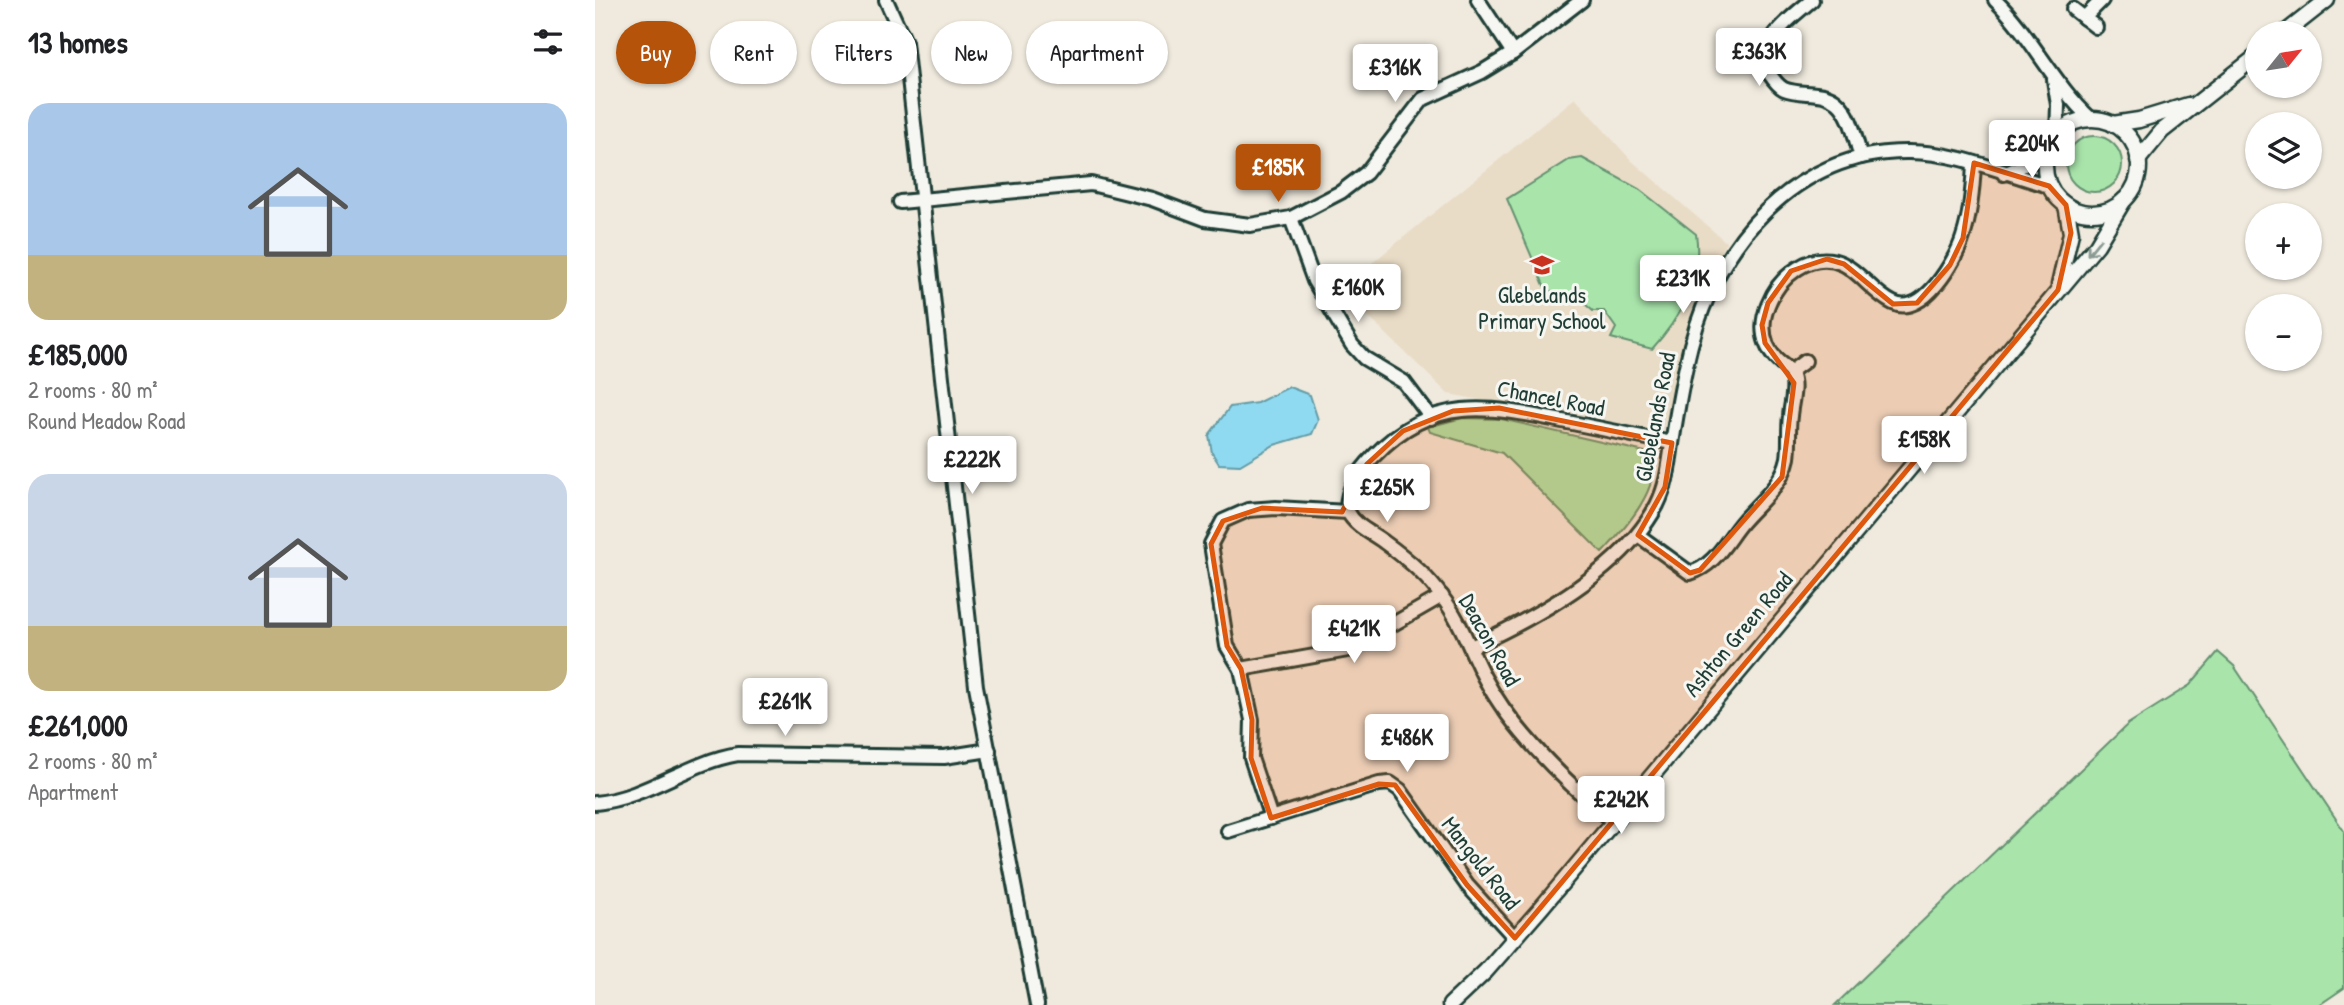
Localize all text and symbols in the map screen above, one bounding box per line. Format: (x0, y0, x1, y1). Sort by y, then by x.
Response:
chip: Buy (616, 21, 696, 84)
chip: Rent (710, 21, 797, 84)
chip: Filters (811, 21, 917, 84)
chip: New (931, 21, 1012, 84)
chip: Apartment (1026, 21, 1168, 84)
north arrow (2245, 21, 2322, 98)
map controls (2245, 21, 2322, 371)
text: 13 homes (28, 22, 128, 62)
icon: filters (529, 23, 567, 61)
pin: £363K (1710, 28, 1808, 88)
text: £363K (1732, 35, 1786, 66)
pin: £316K (1346, 44, 1444, 104)
text: £316K (1369, 51, 1421, 82)
button: layers (2245, 112, 2322, 189)
pin: £204K (1983, 120, 2081, 180)
text: £204K (2005, 127, 2059, 158)
pin: £185K (1229, 144, 1327, 204)
icon: home (235, 149, 361, 275)
text: £185K (1252, 151, 1304, 182)
button: + (2245, 203, 2322, 280)
one-way arrow (2087, 238, 2102, 256)
school or university icon: Glebelands Primary School (1528, 251, 1556, 279)
pin: £231K (1634, 256, 1732, 315)
text: £231K (1656, 262, 1710, 293)
pin: £160K (1309, 264, 1407, 324)
text: £160K (1332, 271, 1384, 302)
place label: Glebelands Primary School (1478, 279, 1607, 336)
button: − (2245, 294, 2322, 371)
text: £185,000 (28, 334, 127, 374)
street label: Glebelands Road (1627, 349, 1682, 484)
street label: Chancel Road (1495, 372, 1608, 423)
text: 2 rooms · 80 m² (28, 374, 158, 405)
text: Round Meadow Road (28, 405, 185, 436)
pin: £158K (1875, 416, 1973, 476)
text: £158K (1898, 423, 1950, 454)
pin: £222K (923, 436, 1021, 496)
text: £222K (944, 443, 1000, 474)
pin: £265K (1338, 464, 1436, 524)
text: £265K (1360, 471, 1414, 502)
icon: home (235, 520, 361, 646)
street label: Ashton Green Road (1676, 565, 1799, 703)
street label: Deacon Road (1452, 588, 1528, 691)
pin: £421K (1305, 606, 1403, 665)
text: £421K (1328, 612, 1380, 643)
pin: £261K (736, 678, 834, 738)
text: £261K (759, 685, 811, 716)
text: £261,000 (28, 705, 128, 745)
pin: £486K (1358, 714, 1456, 774)
text: £486K (1381, 721, 1433, 752)
text: 2 rooms · 80 m² (28, 745, 158, 776)
text: Apartment (28, 776, 118, 807)
pin: £242K (1572, 776, 1670, 836)
text: £242K (1594, 783, 1648, 814)
street label: Mangold Road (1435, 810, 1528, 916)

